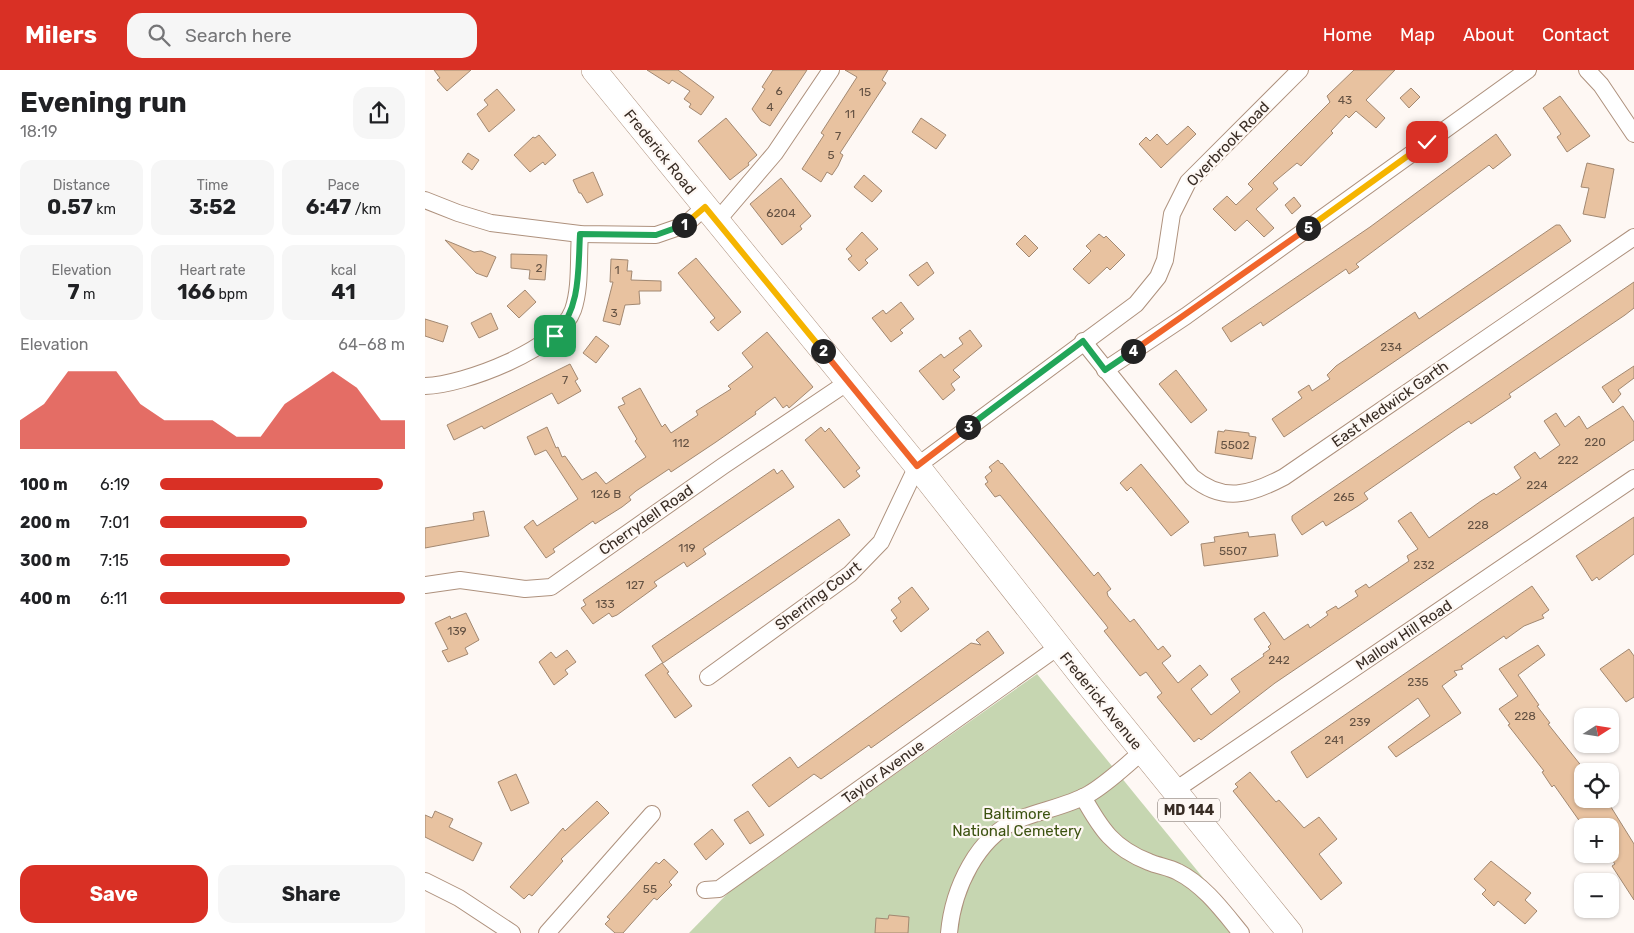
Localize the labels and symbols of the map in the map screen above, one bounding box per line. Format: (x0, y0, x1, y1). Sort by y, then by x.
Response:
house number: 6 (775, 84, 783, 98)
house number: 15 (859, 85, 871, 99)
house number: 43 (1338, 93, 1352, 107)
street label: Overbrook Road (1183, 98, 1273, 190)
house number: 4 (766, 100, 774, 114)
street label: Frederick Road (620, 106, 700, 198)
house number: 11 (845, 107, 855, 121)
pin (1406, 121, 1448, 163)
house number: 7 (835, 129, 841, 143)
house number: 5 (827, 148, 835, 162)
house number: 6204 (766, 206, 796, 220)
pin: 1 (671, 212, 697, 238)
pin: 5 (1295, 216, 1321, 240)
house number: 2 (535, 261, 543, 275)
house number: 1 (614, 263, 620, 277)
house number: 3 (610, 306, 618, 320)
pin (534, 315, 576, 357)
pin: 2 (811, 338, 835, 364)
pin: 4 (1121, 338, 1145, 364)
house number: 234 (1380, 340, 1402, 354)
street label: East Medwick Garth (1328, 357, 1452, 451)
house number: 7 (562, 373, 568, 387)
pin: 3 (955, 414, 981, 440)
house number: 220 (1584, 435, 1606, 449)
house number: 112 (672, 436, 690, 450)
house number: 5502 (1221, 438, 1249, 452)
house number: 222 (1557, 453, 1579, 467)
house number: 224 (1526, 478, 1548, 492)
street label: Cherrydell Road (595, 481, 697, 559)
house number: 126 B (591, 487, 621, 501)
house number: 265 (1333, 490, 1355, 504)
house number: 228 (1467, 518, 1489, 532)
house number: 119 (678, 541, 696, 555)
house number: 5507 (1219, 544, 1247, 558)
street label: Sherring Court (772, 558, 865, 634)
house number: 232 (1413, 558, 1435, 572)
house number: 127 (626, 578, 644, 592)
street label: Mallow Hill Road (1352, 596, 1456, 674)
house number: 133 (595, 597, 615, 611)
house number: 139 (447, 624, 467, 638)
street label: Frederick Avenue (1056, 648, 1146, 754)
house number: 242 (1268, 653, 1290, 667)
house number: 235 (1407, 675, 1429, 689)
north arrow (1574, 708, 1619, 752)
house number: 228 (1514, 709, 1536, 723)
house number: 239 (1349, 715, 1371, 729)
house number: 241 (1324, 733, 1344, 747)
street label: Taylor Avenue (838, 736, 928, 808)
road number: MD 144 (1158, 798, 1220, 822)
park label: Baltimore National Cemetery (952, 805, 1082, 840)
house number: 55 (643, 882, 657, 896)

